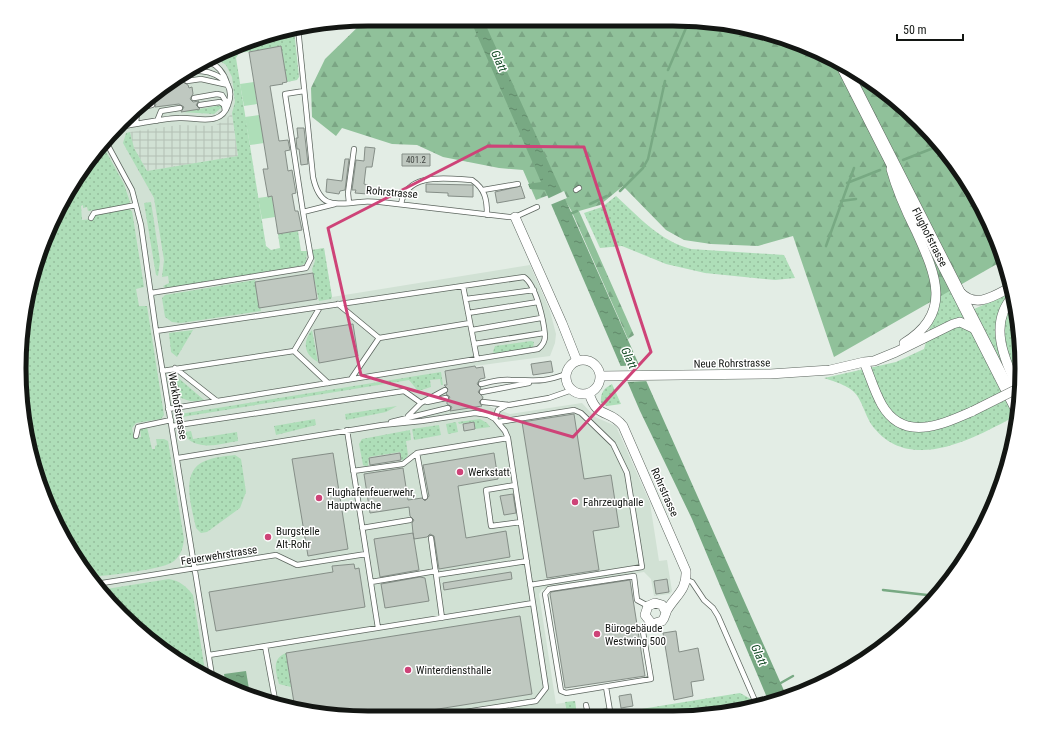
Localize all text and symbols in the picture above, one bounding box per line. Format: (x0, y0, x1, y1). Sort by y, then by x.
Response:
scale bar (897, 16, 963, 42)
text: 50 m (903, 23, 927, 37)
water label: Glatt (488, 48, 510, 74)
house number: 401.2 (406, 155, 427, 165)
street label: Rohrstrasse (366, 184, 418, 201)
street label: Flughofstrasse (909, 205, 950, 269)
water label: Glatt (618, 345, 640, 371)
street label: Neue Rohrstrasse (693, 356, 771, 371)
street label: Werkhofstrasse (165, 372, 190, 441)
place label: Werkstatt (468, 466, 510, 479)
street label: Rohrstrasse (648, 466, 681, 519)
marker: Werkstatt (455, 467, 465, 477)
place label: Flughafenfeuerwehr, Hauptwache (327, 486, 415, 512)
marker: Flughafenfeuerwehr, Hauptwache (314, 493, 324, 503)
place label: Fahrzeughalle (583, 496, 643, 509)
marker: Fahrzeughalle (570, 497, 580, 507)
place label: Burgstelle Alt-Rohr (276, 525, 320, 551)
marker: Burgstelle Alt-Rohr (263, 532, 273, 542)
street label: Feuerwehrstrasse (180, 543, 258, 568)
place label: Bürogebäude Westwing 500 (605, 622, 666, 648)
marker: Bürogebäude Westwing 500 (592, 629, 602, 639)
water label: Glatt (748, 642, 770, 668)
place label: Winterdiensthalle (416, 664, 491, 677)
marker: Winterdiensthalle (403, 665, 413, 675)

